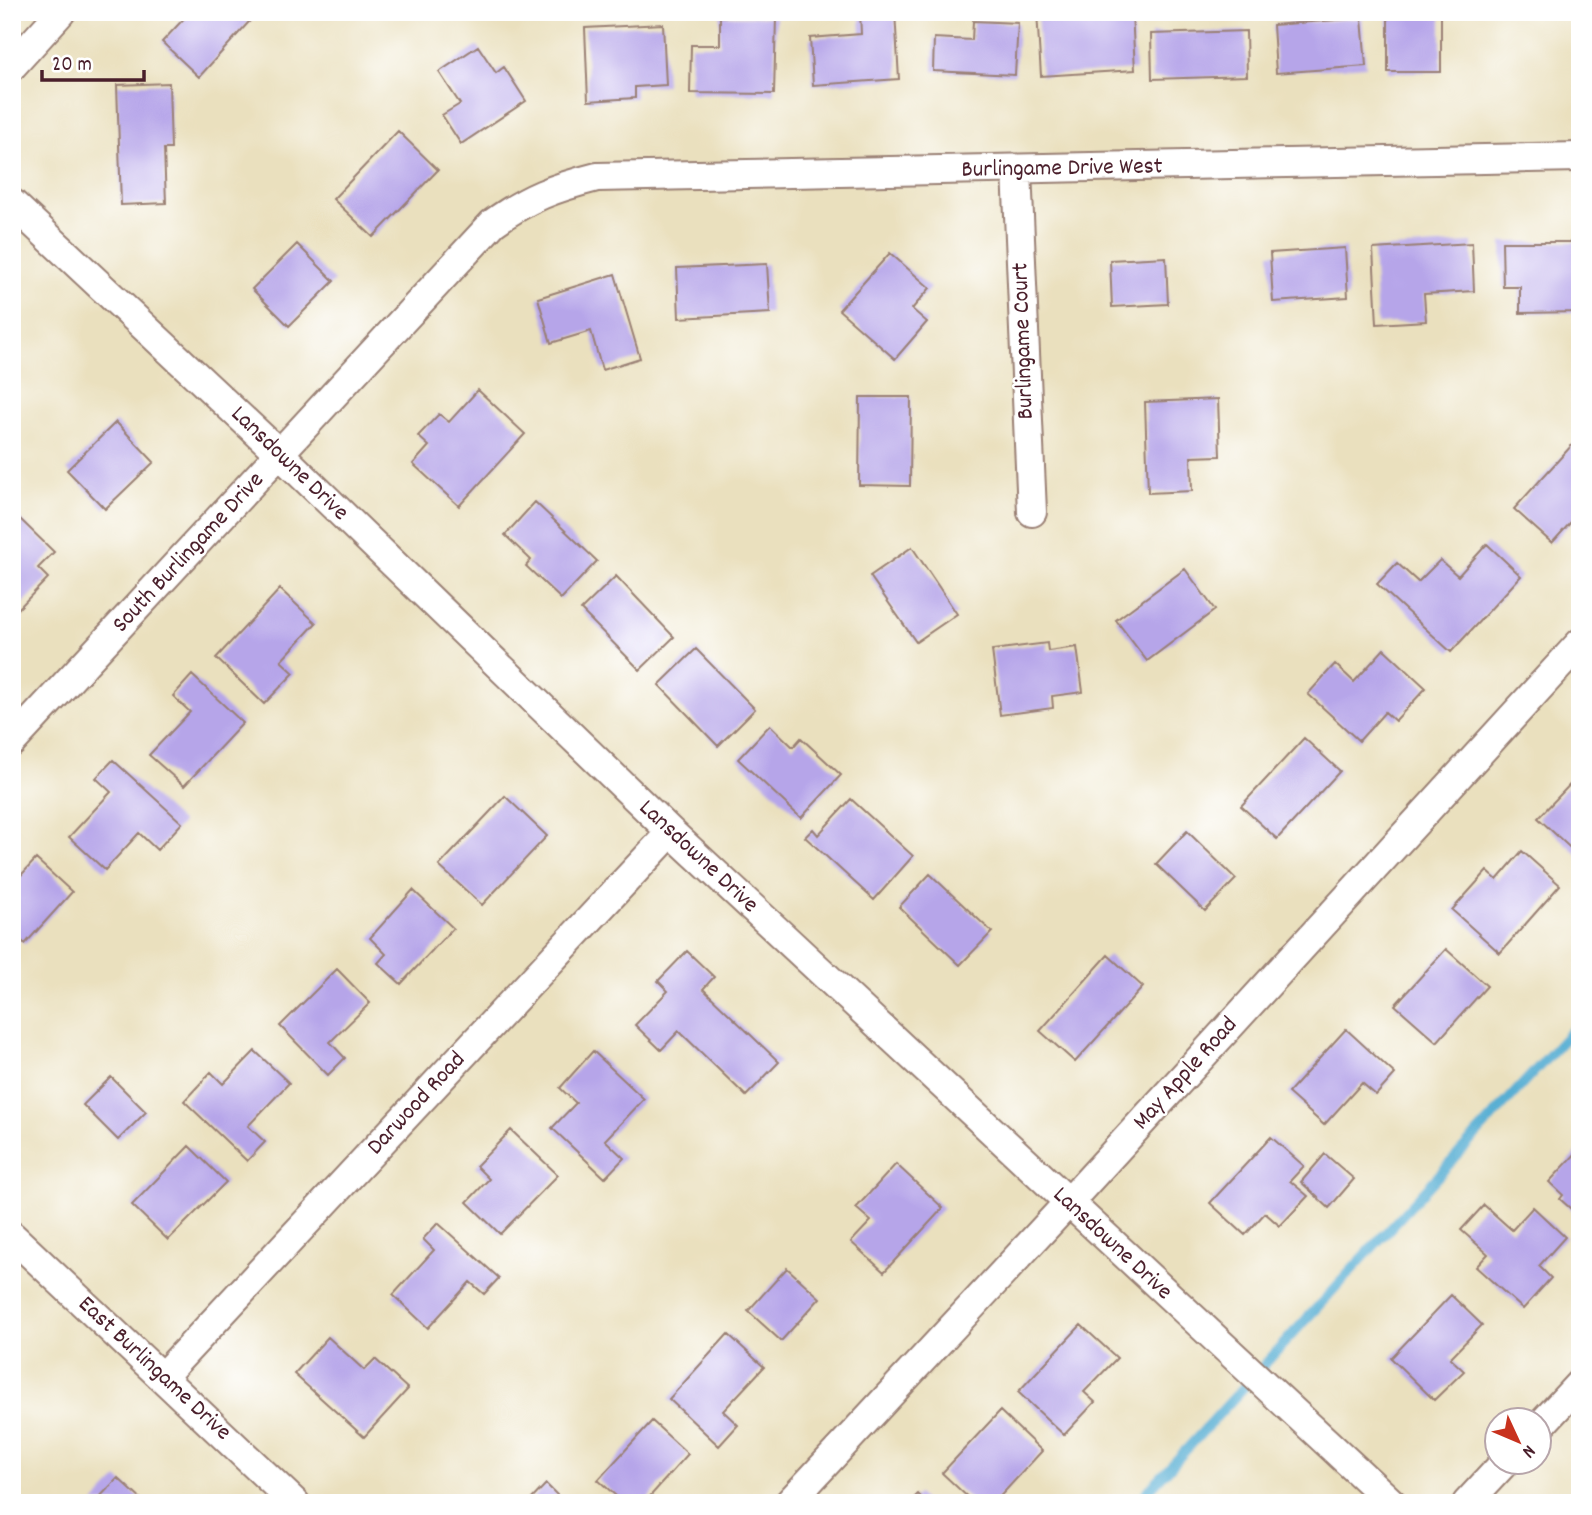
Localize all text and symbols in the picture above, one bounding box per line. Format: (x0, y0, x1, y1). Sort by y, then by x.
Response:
scale bar (42, 38, 144, 82)
text: 20 m (52, 51, 92, 81)
street label: Burlingame Drive West (961, 150, 1163, 188)
street label: Burlingame Court (1004, 262, 1044, 420)
street label: Lansdowne Drive (222, 399, 356, 529)
street label: South Burlingame Drive (105, 465, 273, 641)
street label: Lansdowne Drive (630, 792, 766, 922)
street label: May Apple Road (1126, 1010, 1246, 1138)
street label: Darwood Road (360, 1045, 474, 1163)
street label: Lansdowne Drive (1044, 1179, 1180, 1309)
street label: East Burlingame Drive (70, 1289, 238, 1449)
north arrow (1484, 1406, 1554, 1476)
text: N (1515, 1438, 1541, 1463)

